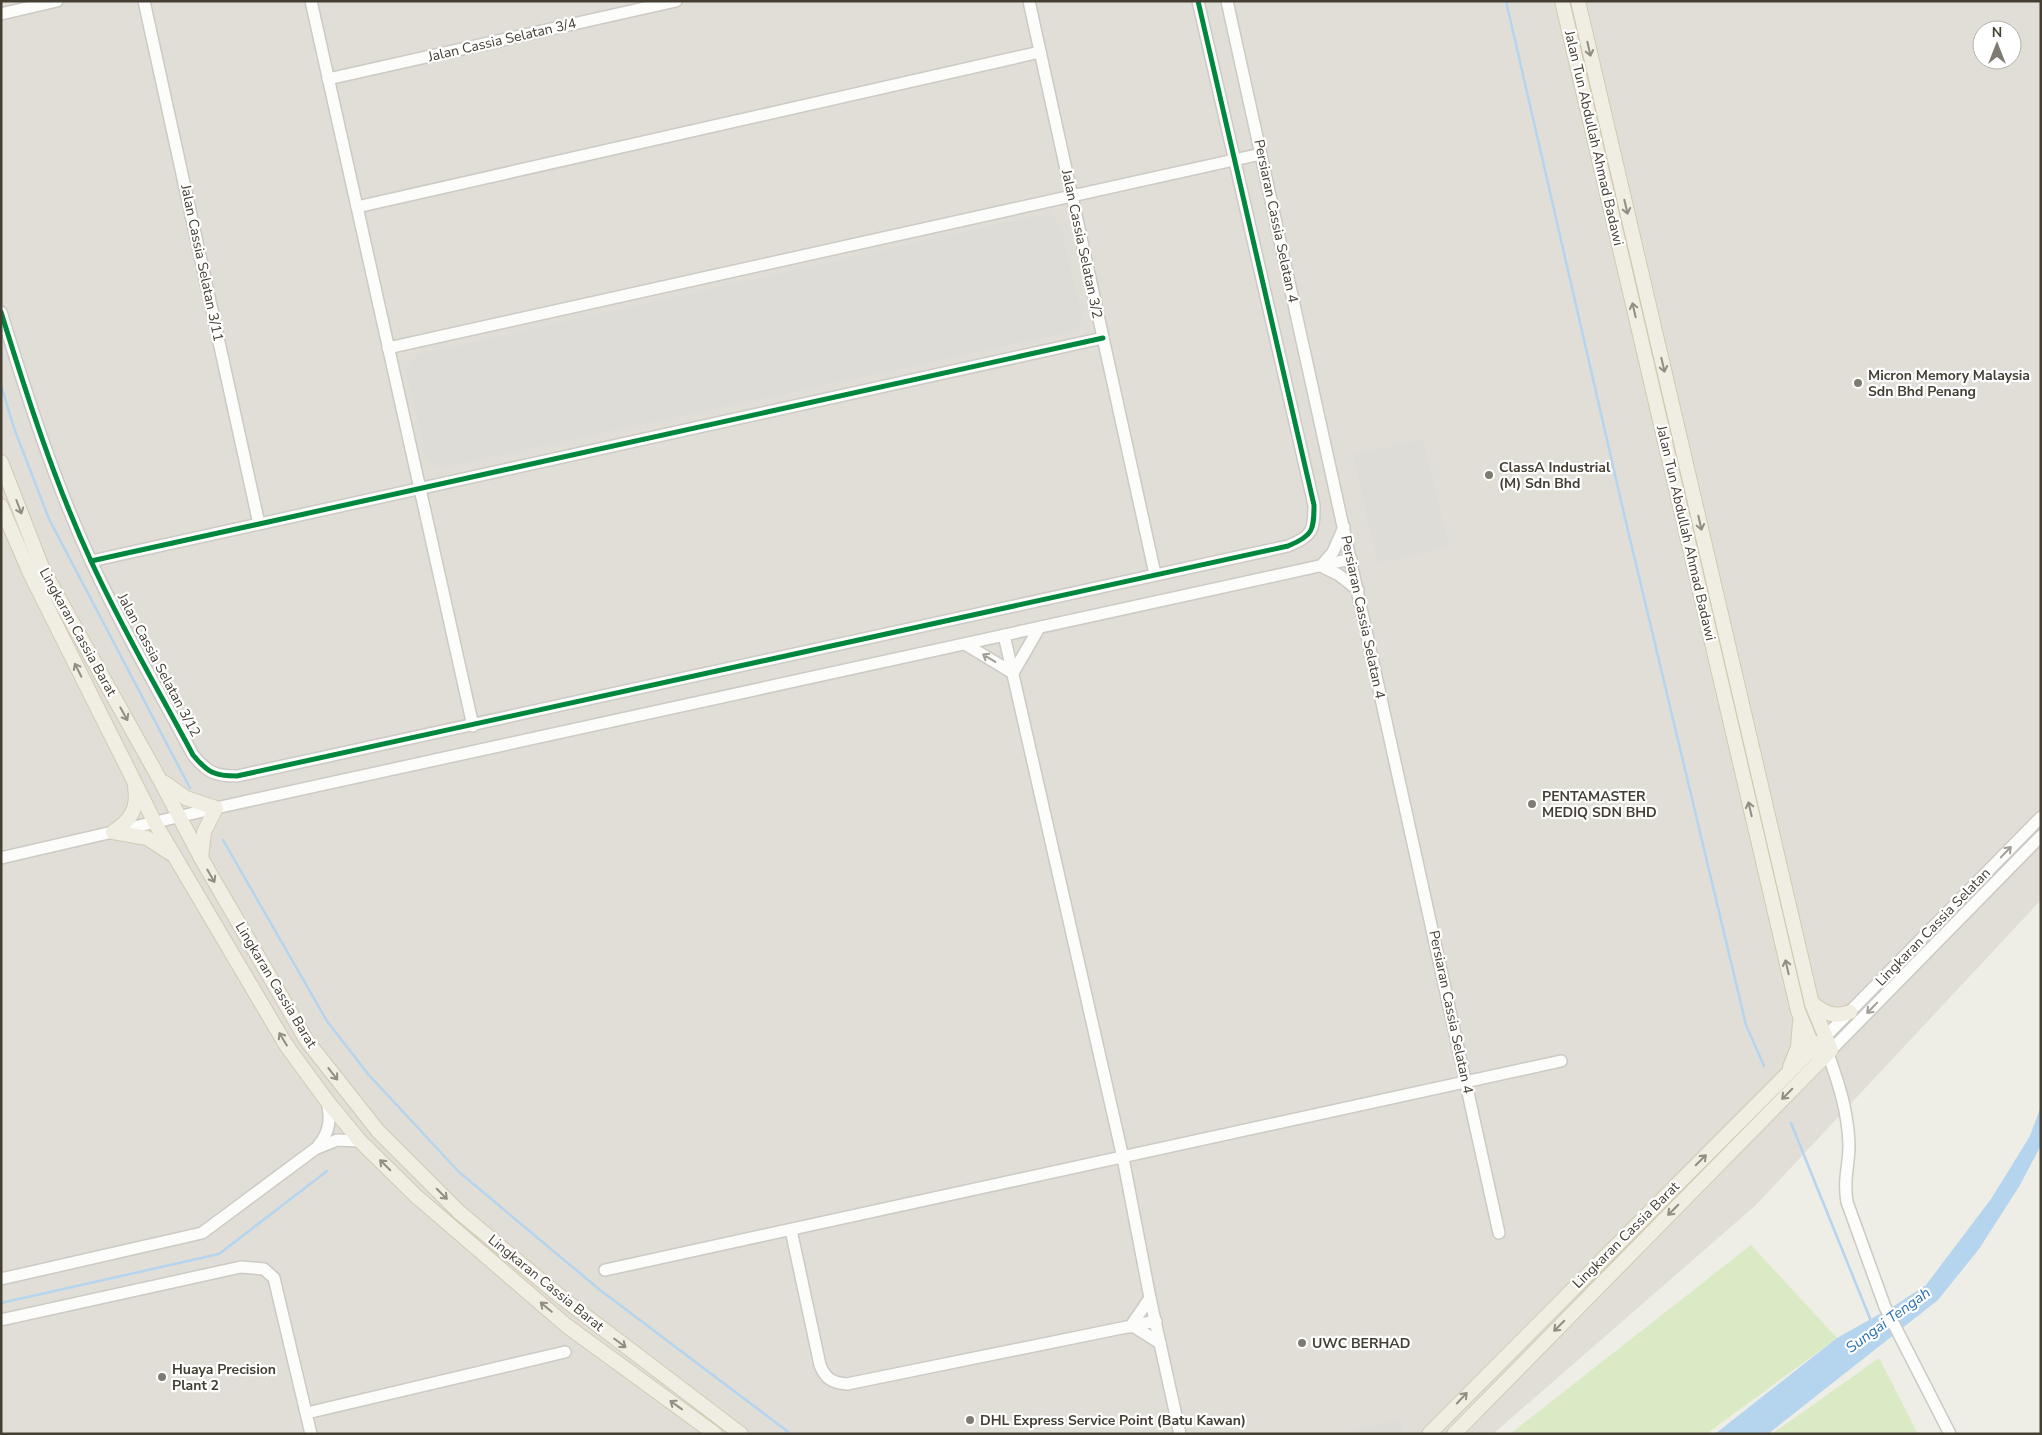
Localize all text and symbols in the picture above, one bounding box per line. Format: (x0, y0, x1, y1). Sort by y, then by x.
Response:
street label: Jalan Cassia Selatan 3/4 (425, 14, 578, 67)
north arrow (1972, 20, 2022, 70)
text: N (1992, 23, 2002, 42)
street label: Jalan Tun Abdullah Ahmad Badawi (1560, 28, 1628, 247)
one-way arrow (1585, 40, 1594, 56)
street label: Persiaran Cassia Selatan 4 (1249, 138, 1303, 304)
street label: Jalan Cassia Selatan 3/2 (1057, 167, 1107, 320)
street label: Jalan Cassia Selatan 3/11 (176, 182, 228, 343)
one-way arrow (1622, 198, 1631, 214)
one-way arrow (1629, 303, 1638, 319)
one-way arrow (1659, 357, 1668, 373)
place label: Micron Memory Malaysia Sdn Bhd Penang (1868, 366, 2030, 401)
marker: Micron Memory Malaysia Sdn Bhd Penang (1852, 377, 1864, 389)
street label: Jalan Tun Abdullah Ahmad Badawi (1652, 423, 1720, 642)
place label: ClassA Industrial (M) Sdn Bhd (1499, 458, 1611, 493)
marker: ClassA Industrial (M) Sdn Bhd (1483, 469, 1495, 481)
one-way arrow (15, 499, 24, 514)
one-way arrow (1696, 515, 1705, 531)
street label: Persiaran Cassia Selatan 4 (1336, 534, 1390, 700)
street label: Lingkaran Cassia Barat (35, 565, 121, 700)
street label: Jalan Cassia Selatan 3/12 (113, 589, 205, 740)
one-way arrow (982, 653, 996, 663)
one-way arrow (73, 663, 82, 678)
one-way arrow (119, 707, 129, 721)
place label: PENTAMASTER MEDIQ SDN BHD (1542, 787, 1657, 822)
marker: PENTAMASTER MEDIQ SDN BHD (1526, 798, 1538, 810)
one-way arrow (1745, 802, 1754, 818)
one-way arrow (2000, 846, 2012, 859)
street label: Lingkaran Cassia Selatan (1871, 864, 1995, 990)
one-way arrow (206, 869, 216, 884)
street label: Lingkaran Cassia Barat (231, 918, 321, 1052)
street label: Persiaran Cassia Selatan 4 (1424, 929, 1478, 1095)
one-way arrow (1782, 960, 1791, 976)
one-way arrow (1866, 1002, 1878, 1015)
one-way arrow (277, 1032, 287, 1046)
one-way arrow (327, 1067, 338, 1080)
one-way arrow (1781, 1088, 1793, 1101)
one-way arrow (1695, 1154, 1707, 1166)
one-way arrow (378, 1159, 391, 1171)
street label: Lingkaran Cassia Barat (1568, 1177, 1684, 1293)
one-way arrow (435, 1188, 448, 1200)
one-way arrow (1667, 1204, 1679, 1217)
street label: Lingkaran Cassia Barat (484, 1230, 608, 1336)
water label: Sungai Tengah (1842, 1283, 1934, 1357)
one-way arrow (539, 1301, 552, 1313)
one-way arrow (1553, 1320, 1565, 1332)
place label: UWC BERHAD (1312, 1334, 1410, 1353)
one-way arrow (613, 1337, 626, 1348)
marker: UWC BERHAD (1296, 1337, 1308, 1349)
place label: Huaya Precision Plant 2 (172, 1360, 276, 1395)
marker: Huaya Precision Plant 2 (156, 1371, 168, 1383)
one-way arrow (1456, 1392, 1468, 1405)
one-way arrow (669, 1400, 683, 1410)
place label: DHL Express Service Point (Batu Kawan) (980, 1411, 1246, 1430)
marker: DHL Express Service Point (Batu Kawan) (964, 1414, 976, 1426)

